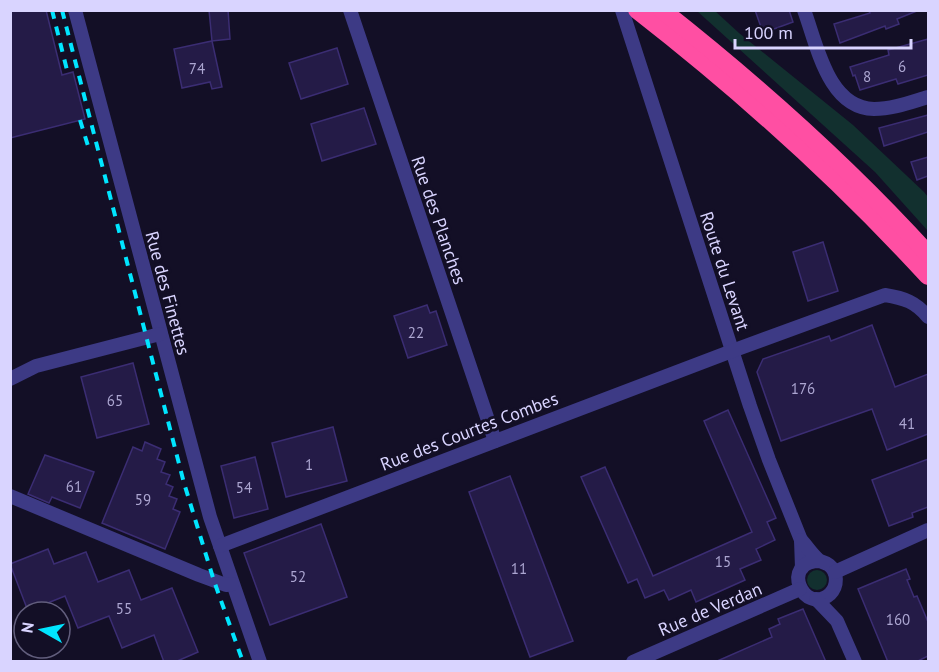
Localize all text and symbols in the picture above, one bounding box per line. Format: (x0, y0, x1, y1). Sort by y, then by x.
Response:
scale bar (735, 12, 910, 50)
text: 100 m (744, 21, 793, 44)
house number: 6 (898, 57, 906, 76)
house number: 74 (189, 59, 205, 78)
house number: 8 (863, 67, 871, 86)
street label: Rue des Planches (406, 153, 472, 287)
street label: Route du Levant (695, 209, 755, 333)
street label: Rue des Finettes (140, 229, 196, 357)
house number: 22 (408, 323, 424, 342)
house number: 176 (791, 379, 815, 398)
street label: Rue des Courtes Combes (377, 386, 561, 476)
house number: 65 (107, 391, 123, 410)
house number: 41 (899, 414, 915, 433)
house number: 1 (305, 455, 313, 474)
house number: 61 (66, 477, 82, 496)
house number: 54 (236, 478, 252, 497)
house number: 59 (135, 490, 151, 509)
house number: 15 (715, 552, 731, 571)
house number: 11 (511, 559, 527, 578)
house number: 52 (290, 567, 306, 586)
street label: Rue de Verdan (655, 577, 765, 641)
house number: 55 (116, 599, 132, 618)
north arrow (12, 600, 72, 660)
house number: 160 (886, 610, 910, 629)
text: N (16, 621, 38, 634)

